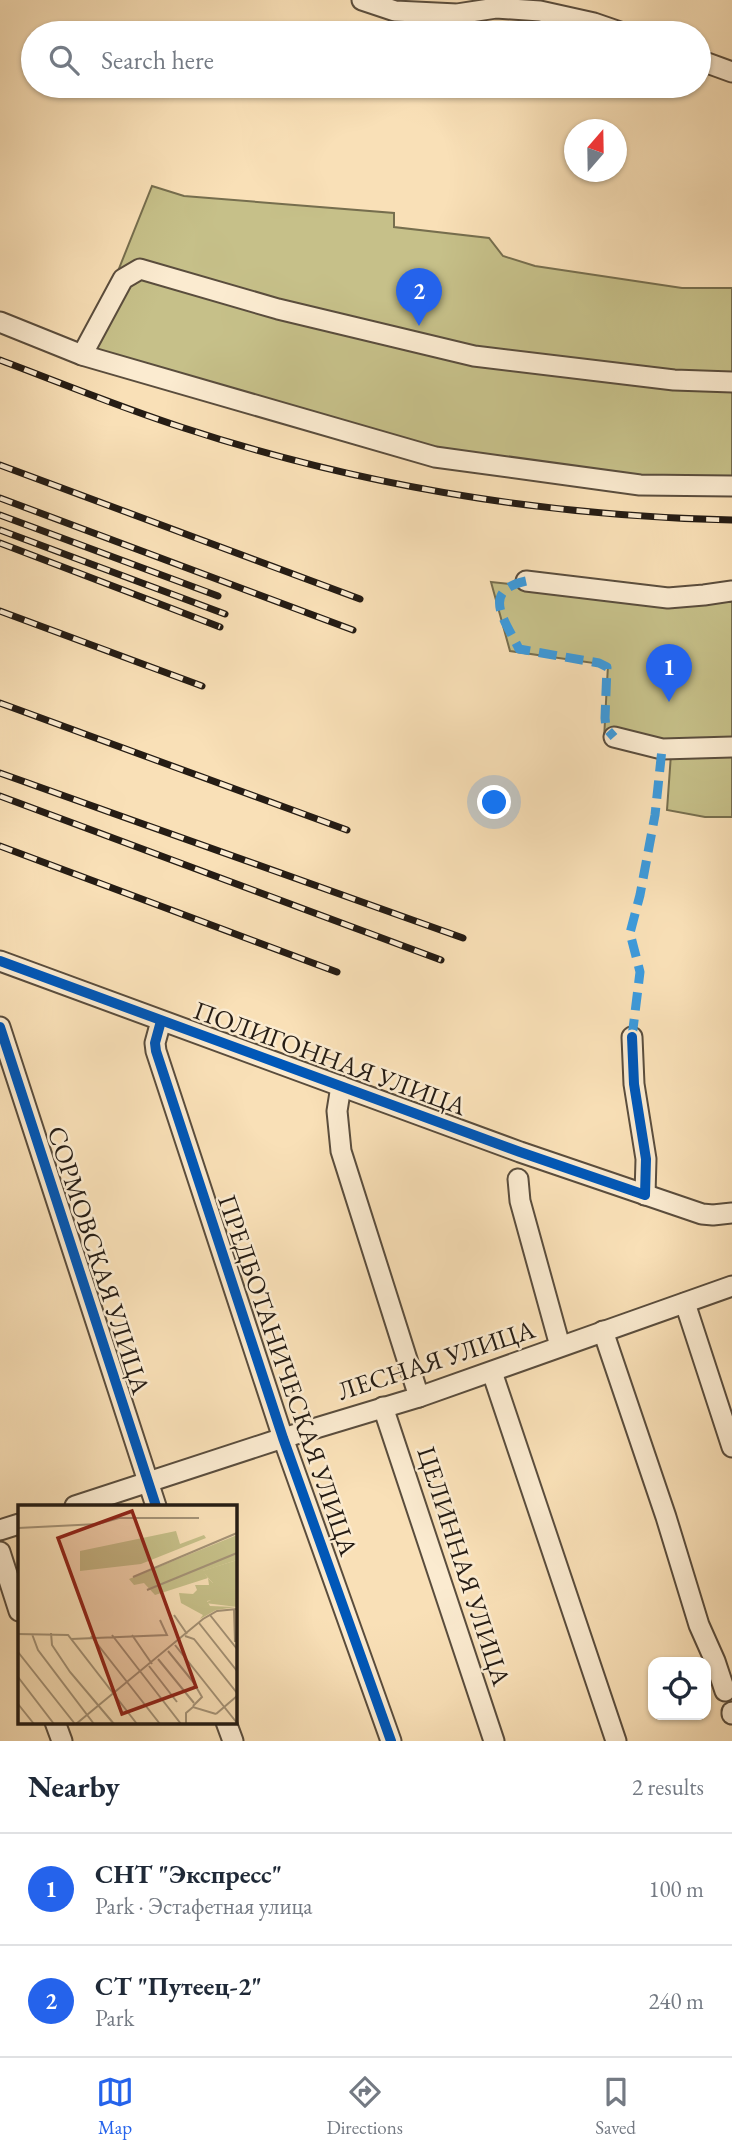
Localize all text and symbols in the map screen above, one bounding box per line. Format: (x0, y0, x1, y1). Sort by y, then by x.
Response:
search box (21, 21, 711, 98)
icon: search (45, 41, 83, 79)
text: Search here (101, 43, 214, 77)
north arrow (564, 119, 627, 182)
pin: 2 (396, 268, 442, 326)
pin: 1 (646, 644, 692, 702)
your location (477, 785, 511, 819)
street label: ПОЛИГОННАЯ УЛИЦА (189, 993, 472, 1124)
street label: СОРМОВСКАЯ УЛИЦА (40, 1122, 159, 1399)
street label: ПРЕДБОТАНИЧЕСКАЯ УЛИЦА (210, 1190, 366, 1561)
street label: ЛЕСНАЯ УЛИЦА (333, 1312, 540, 1408)
street label: ЦЕЛИННАЯ УЛИЦА (409, 1442, 519, 1691)
inset map (18, 1505, 236, 1724)
map controls (648, 1657, 711, 1720)
button: locate (648, 1657, 711, 1720)
text: Nearby (28, 1767, 120, 1806)
text: 2 results (632, 1772, 704, 1802)
text: СНТ "Экспресс" (95, 1857, 282, 1891)
text: 1 (45, 1874, 57, 1904)
text: 100 m (648, 1874, 704, 1904)
text: Park · Эстафетная улица (95, 1891, 313, 1921)
text: СТ "Путеец-2" (95, 1969, 262, 2003)
text: 2 (45, 1986, 57, 2016)
text: 240 m (648, 1986, 704, 2016)
text: Park (95, 2003, 134, 2033)
tab: Map (96, 2073, 134, 2140)
tab: Directions (326, 2073, 403, 2140)
tab: Saved (595, 2073, 636, 2140)

